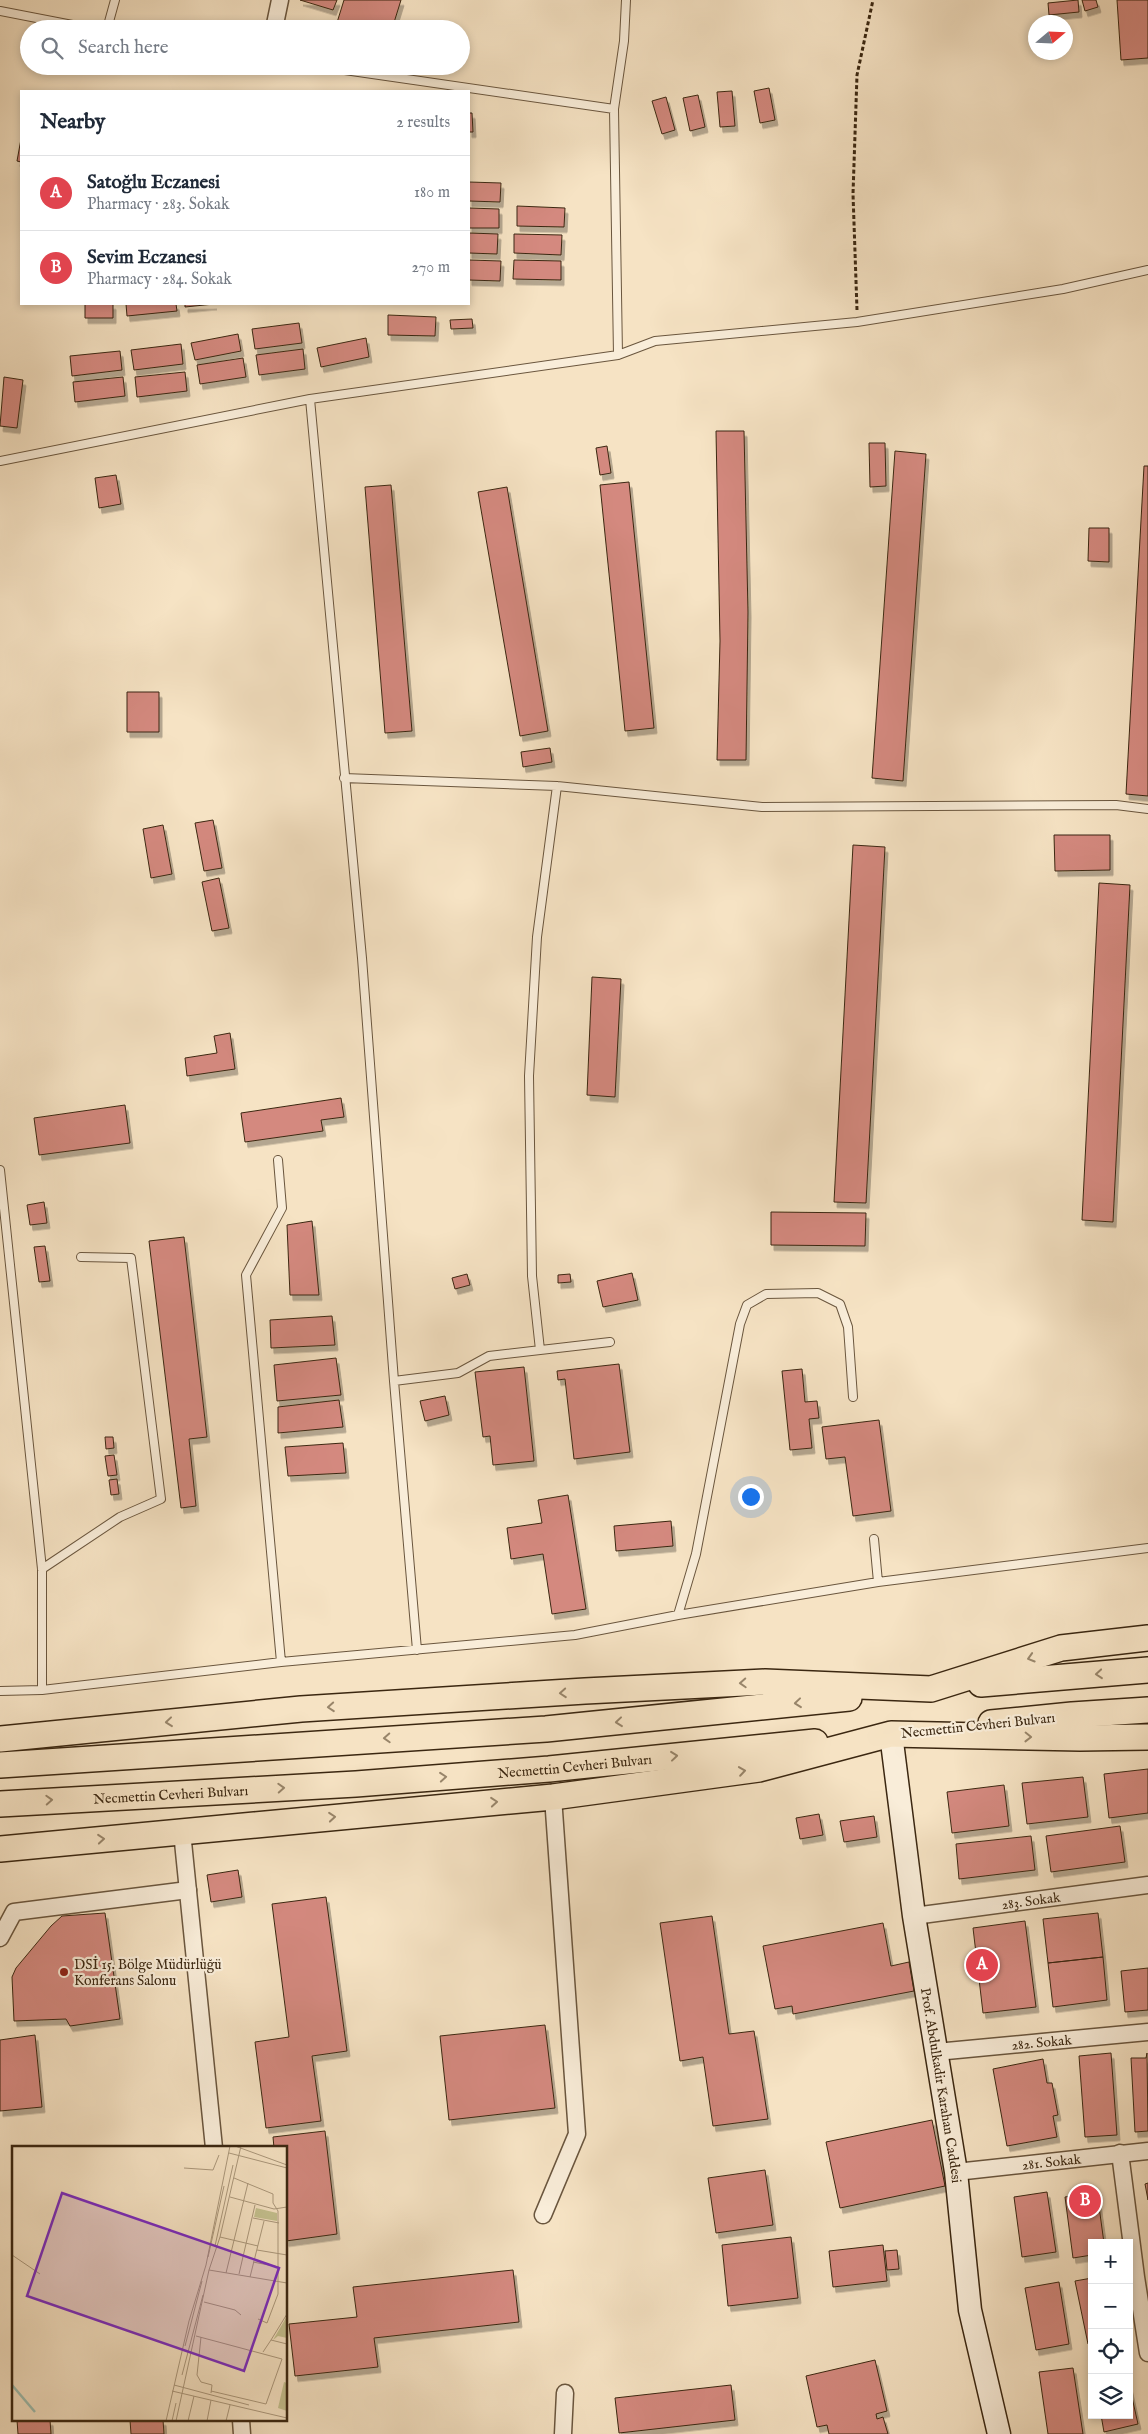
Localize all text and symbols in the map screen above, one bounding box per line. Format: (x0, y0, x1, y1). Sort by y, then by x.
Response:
north arrow (1028, 15, 1073, 60)
search box (20, 20, 470, 75)
icon: search (38, 34, 66, 62)
text: Search here (78, 36, 169, 60)
text: Nearby (40, 109, 105, 136)
text: 2 results (396, 113, 450, 133)
text: Satoğlu Eczanesi (87, 171, 220, 195)
text: A (51, 183, 61, 203)
text: 180 m (414, 183, 450, 203)
text: Pharmacy · 283. Sokak (87, 195, 230, 215)
text: Sevim Eczanesi (87, 246, 207, 270)
text: B (51, 258, 61, 278)
text: 270 m (411, 258, 450, 278)
text: Pharmacy · 284. Sokak (87, 270, 232, 290)
your location (738, 1484, 764, 1510)
one-way arrow (1028, 1652, 1036, 1662)
one-way arrow (1095, 1668, 1103, 1679)
one-way arrow (738, 1678, 746, 1689)
one-way arrow (559, 1687, 567, 1698)
one-way arrow (794, 1697, 802, 1708)
one-way arrow (327, 1701, 335, 1712)
street label: Necmettin Cevheri Bulvarı (900, 1709, 1056, 1743)
one-way arrow (165, 1716, 173, 1727)
one-way arrow (615, 1716, 623, 1727)
one-way arrow (1024, 1732, 1032, 1742)
one-way arrow (383, 1733, 391, 1744)
street label: Necmettin Cevheri Bulvarı (497, 1751, 653, 1783)
one-way arrow (671, 1751, 679, 1762)
one-way arrow (738, 1766, 746, 1777)
one-way arrow (439, 1772, 447, 1783)
street label: Necmettin Cevheri Bulvarı (93, 1782, 249, 1809)
one-way arrow (277, 1783, 285, 1793)
one-way arrow (45, 1795, 53, 1806)
one-way arrow (490, 1797, 498, 1808)
one-way arrow (329, 1812, 337, 1823)
one-way arrow (97, 1834, 105, 1845)
street label: 283. Sokak (1001, 1889, 1062, 1914)
pin: A (966, 1946, 998, 1984)
place label: DSİ 15. Bölge Müdürlüğü Konferans Salonu (74, 1956, 222, 1990)
marker: DSİ 15. Bölge Müdürlüğü Konferans Salonu (58, 1966, 70, 1978)
street label: Prof. Abdulkadir Karahan Caddesi (916, 1986, 965, 2184)
street label: 282. Sokak (1011, 2031, 1073, 2055)
inset map (12, 2146, 288, 2422)
street label: 281. Sokak (1021, 2150, 1082, 2175)
pin: B (1069, 2182, 1101, 2220)
map controls (1088, 2239, 1133, 2419)
button: + (1088, 2239, 1133, 2284)
button: − (1088, 2284, 1133, 2329)
button: locate (1088, 2329, 1133, 2374)
button: layers (1088, 2374, 1133, 2419)

